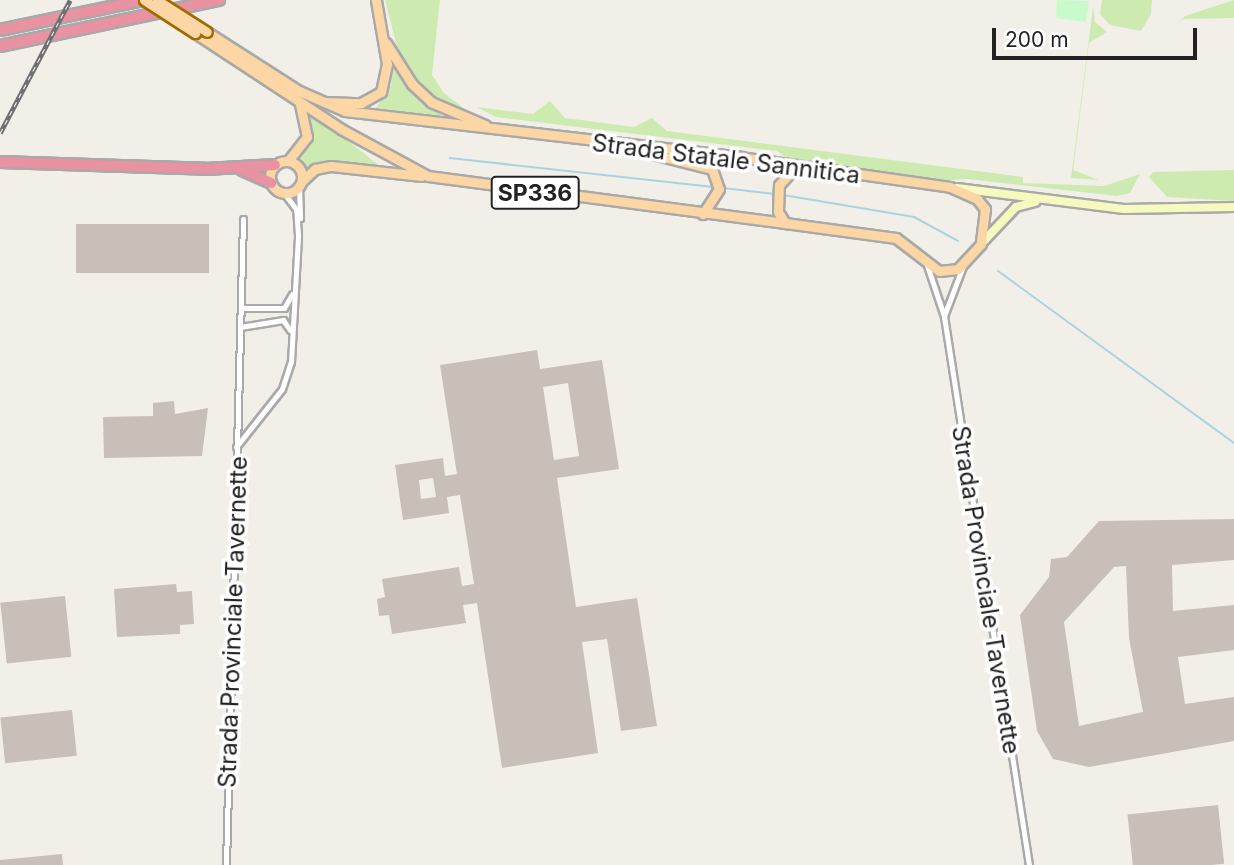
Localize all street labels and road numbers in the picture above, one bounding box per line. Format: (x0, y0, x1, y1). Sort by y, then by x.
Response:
street label: Strada Statale Sannitica (590, 128, 862, 190)
road number: SP336 (490, 174, 580, 212)
street label: Strada Provinciale Tavernette (946, 424, 1026, 756)
street label: Strada Provinciale Tavernette (213, 456, 253, 788)

